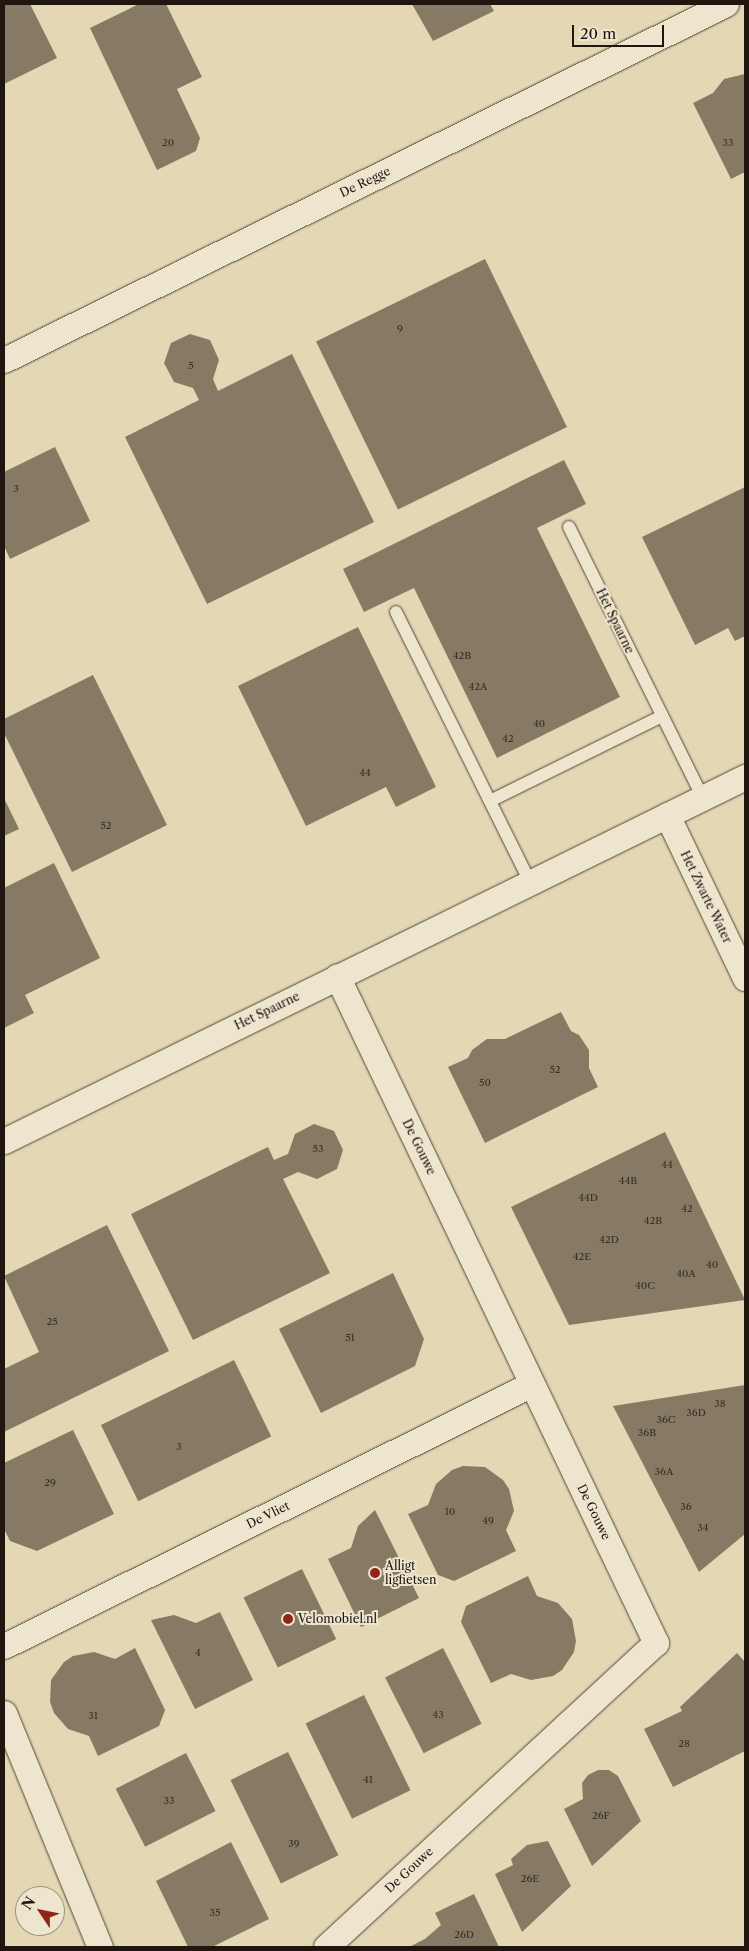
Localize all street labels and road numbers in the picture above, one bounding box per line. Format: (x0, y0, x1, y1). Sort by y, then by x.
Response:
street label: De Regge (337, 164, 393, 200)
street label: Het Spaarne (593, 586, 637, 656)
street label: Het Zwarte Water (677, 848, 735, 946)
street label: Het Spaarne (232, 989, 302, 1033)
street label: De Gouwe (399, 1117, 439, 1177)
street label: De Gouwe (574, 1482, 614, 1542)
street label: De Vliet (244, 1498, 292, 1532)
street label: De Gouwe (382, 1844, 436, 1896)

